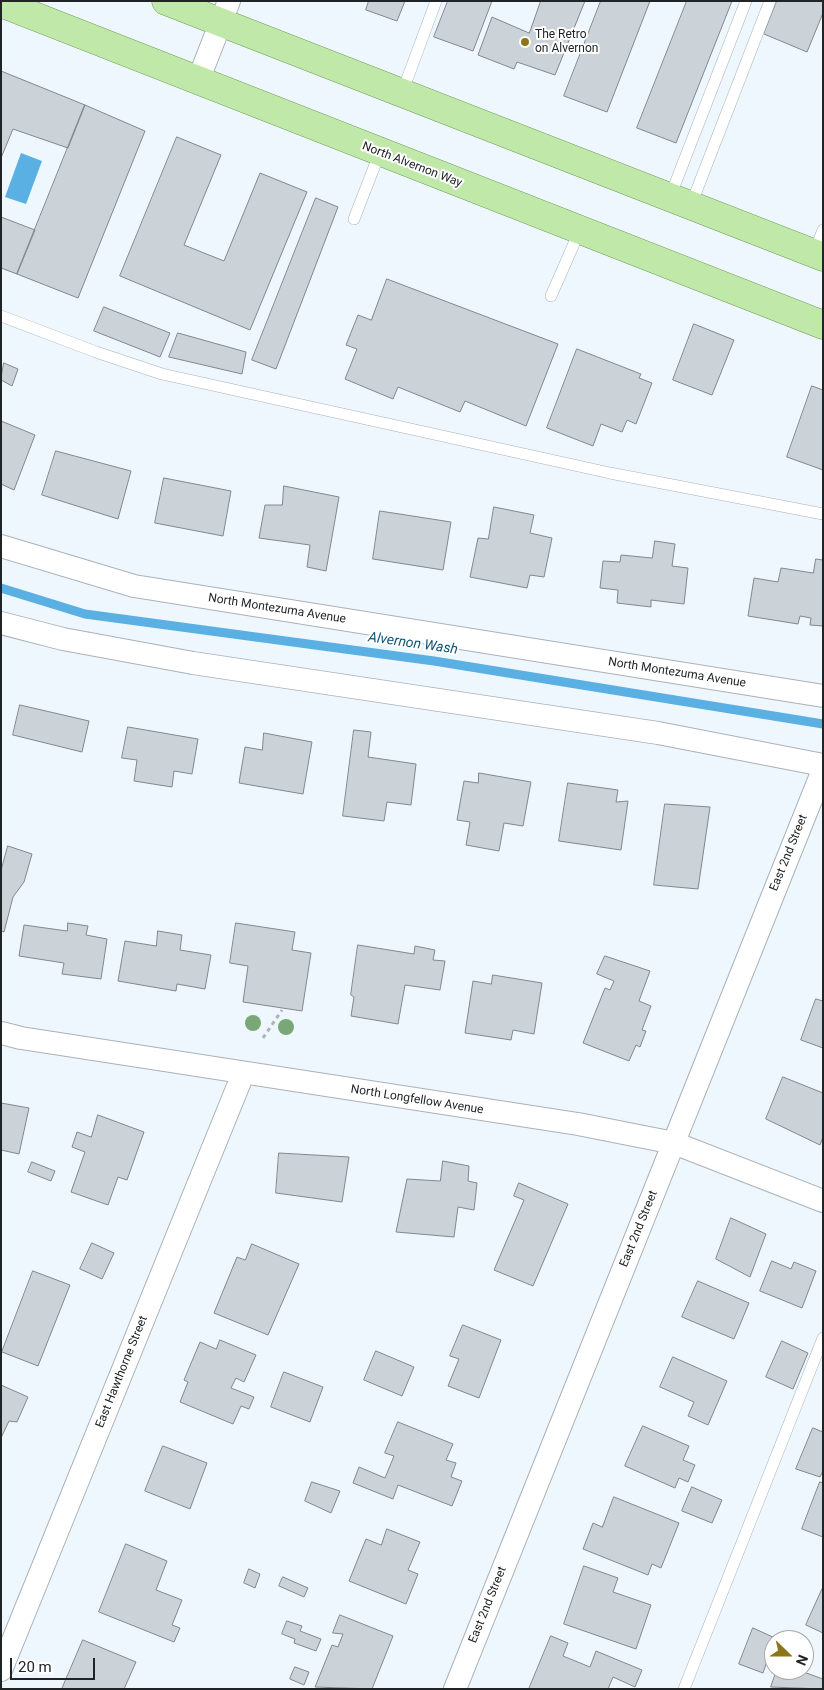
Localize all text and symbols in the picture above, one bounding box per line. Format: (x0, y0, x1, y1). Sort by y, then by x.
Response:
place label: The Retro on Alvernon (535, 28, 598, 56)
marker: The Retro on Alvernon (519, 36, 531, 48)
street label: North Alvernon Way (360, 139, 464, 191)
street label: North Montezuma Avenue (207, 591, 347, 627)
water label: Alvernon Wash (367, 629, 459, 659)
street label: North Montezuma Avenue (607, 655, 747, 691)
street label: East 2nd Street (767, 813, 811, 893)
street label: North Longfellow Avenue (350, 1082, 484, 1118)
street label: East 2nd Street (617, 1189, 661, 1269)
street label: East Hawthorne Street (93, 1314, 151, 1430)
street label: East 2nd Street (466, 1565, 510, 1645)
north arrow (764, 1630, 814, 1680)
scale bar (12, 1648, 98, 1680)
text: N (793, 1653, 811, 1668)
text: 20 m (18, 1658, 52, 1676)

